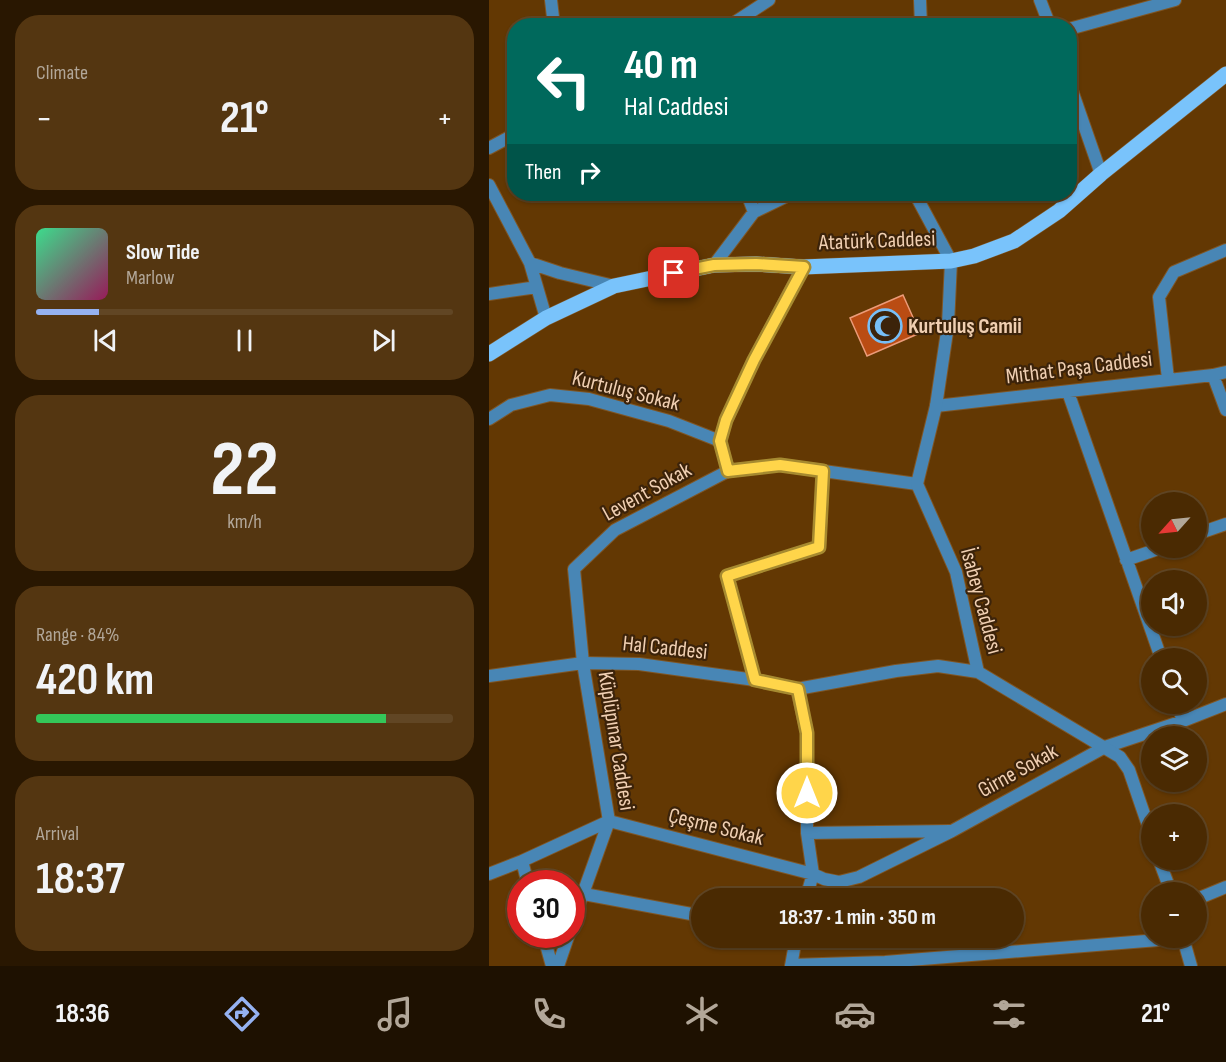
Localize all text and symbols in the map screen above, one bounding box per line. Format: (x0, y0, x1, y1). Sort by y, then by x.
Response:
text: 40 m (624, 40, 698, 91)
icon: left (525, 42, 603, 120)
text: Climate (36, 61, 88, 85)
text: 21° (220, 91, 269, 146)
text: Hal Caddesi (624, 91, 729, 123)
text: − (36, 99, 52, 139)
text: + (437, 99, 453, 139)
icon: right (573, 156, 606, 189)
text: Then (525, 159, 561, 186)
street label: Atatürk Caddesi (817, 225, 936, 257)
text: Slow Tide (126, 239, 200, 266)
pin (648, 247, 699, 298)
icon: arrive (657, 256, 690, 289)
text: Marlow (126, 266, 174, 290)
mosque icon: Kurtuluş Camii (867, 308, 903, 344)
place label: Kurtuluş Camii (908, 313, 1022, 340)
icon: previous (89, 324, 122, 357)
icon: pause (228, 324, 261, 357)
icon: next (367, 324, 400, 357)
street label: Mithat Paşa Caddesi (1004, 346, 1154, 390)
street label: Kurtuluş Sokak (569, 365, 683, 418)
text: 22 (210, 424, 279, 517)
street label: Levent Sokak (598, 456, 697, 527)
north arrow (1141, 492, 1207, 558)
map controls (1141, 492, 1207, 948)
text: km/h (227, 510, 262, 534)
street label: İsabey Caddesi (954, 545, 1008, 657)
button: sound (1141, 570, 1207, 636)
text: Range · 84% (36, 623, 120, 647)
street label: Hal Caddesi (621, 630, 709, 666)
button: search (1141, 648, 1207, 714)
text: 420 km (36, 653, 154, 708)
street label: Küplüpınar Caddesi (592, 670, 640, 812)
button: layers (1141, 726, 1207, 792)
street label: Girne Sokak (973, 738, 1063, 804)
position arrow (775, 761, 839, 825)
street label: Çeşme Sokak (665, 802, 767, 852)
button: + (1141, 804, 1207, 870)
text: Arrival (36, 822, 79, 846)
text: 18:37 (36, 852, 125, 907)
speed limit sign: 30 (507, 870, 585, 948)
button: − (1141, 882, 1207, 948)
text: 18:37 · 1 min · 350 m (779, 904, 936, 931)
icon: directions (221, 993, 263, 1035)
icon: music (374, 993, 416, 1035)
icon: phone (528, 993, 570, 1035)
icon: climate (681, 993, 723, 1035)
icon: car (834, 993, 876, 1035)
icon: filters (988, 993, 1030, 1035)
text: 18:36 (56, 998, 110, 1030)
text: 21° (1141, 998, 1170, 1030)

